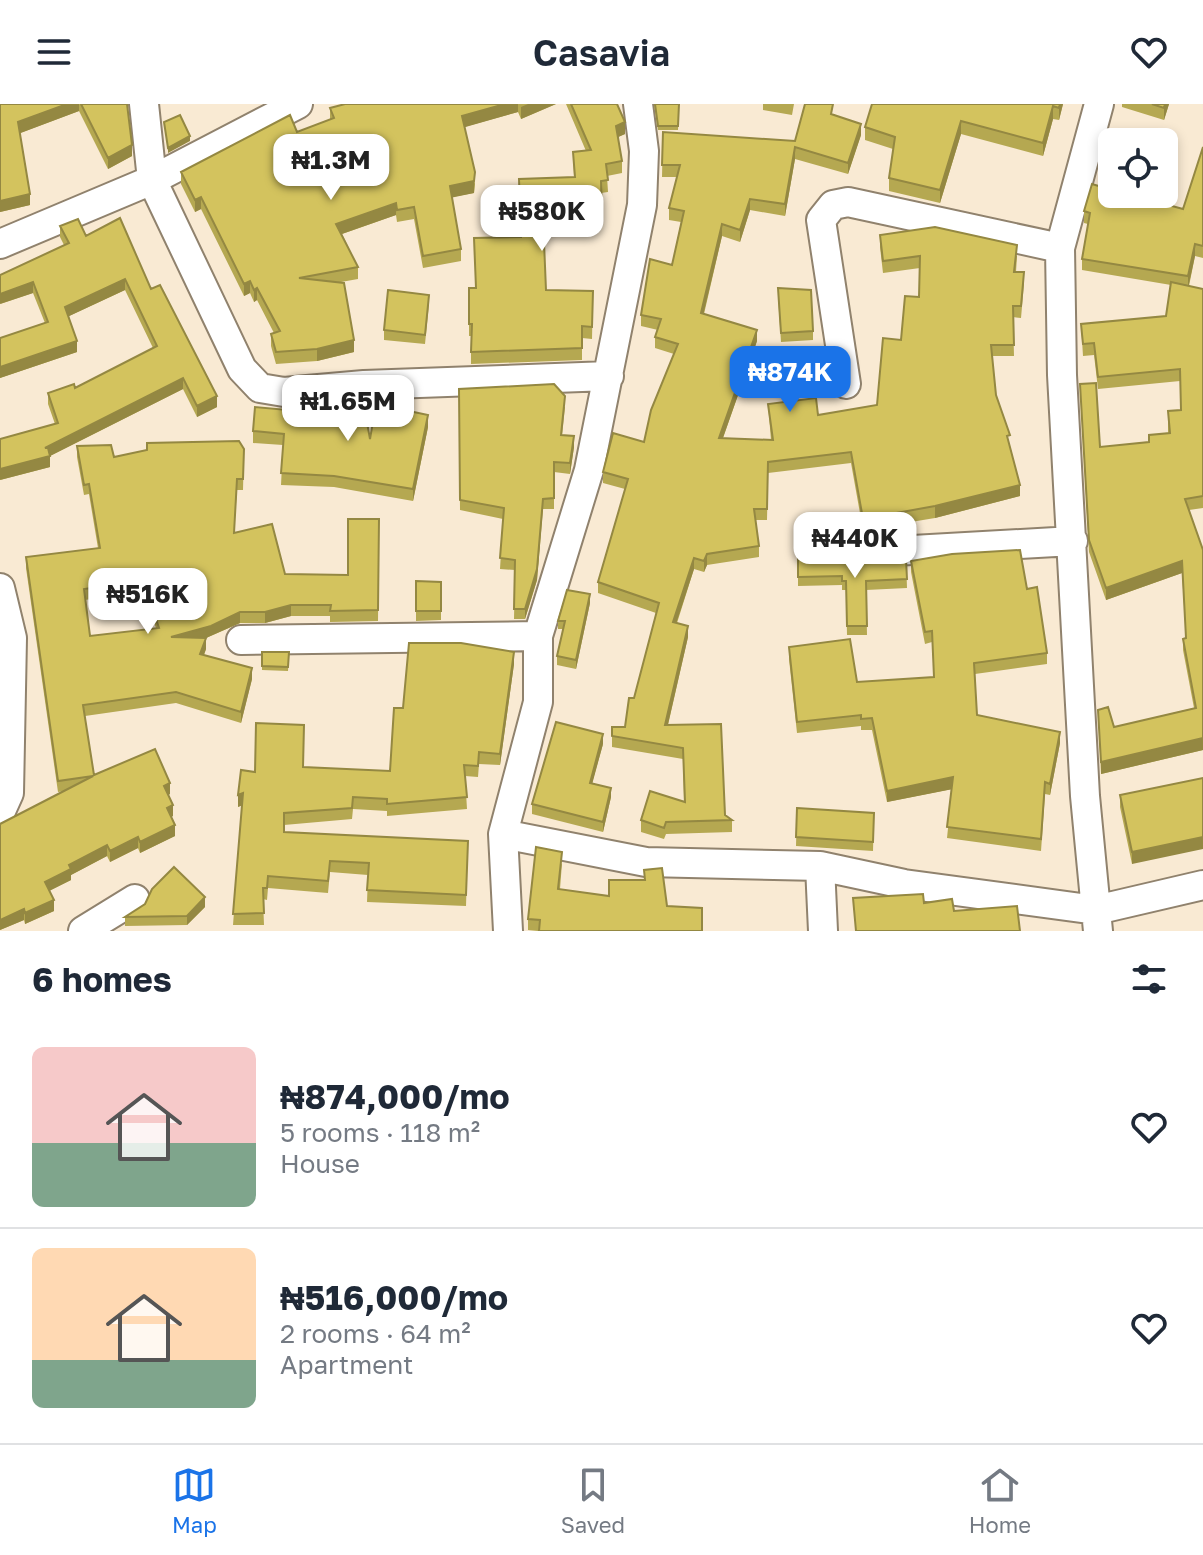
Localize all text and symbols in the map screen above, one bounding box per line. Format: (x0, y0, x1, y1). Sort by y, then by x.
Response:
icon: menu (32, 30, 76, 74)
icon: heart (1127, 30, 1171, 74)
text: Casavia (533, 31, 670, 74)
map controls (1098, 128, 1178, 208)
button: locate (1098, 128, 1178, 208)
pin: ₦1.3M (275, 134, 387, 202)
text: ₦1.3M (291, 144, 371, 175)
pin: ₦580K (486, 185, 598, 253)
text: ₦580K (498, 195, 586, 226)
pin: ₦874K (734, 346, 846, 414)
text: ₦874K (748, 356, 832, 387)
pin: ₦1.65M (283, 375, 413, 443)
text: ₦1.65M (300, 385, 396, 416)
pin: ₦440K (799, 512, 911, 580)
text: ₦440K (811, 522, 899, 553)
pin: ₦516K (92, 568, 204, 636)
text: ₦516K (106, 578, 190, 609)
icon: filters (1127, 957, 1171, 1001)
text: 6 homes (32, 959, 172, 999)
text: ₦874,000/mo (280, 1076, 510, 1116)
icon: home (96, 1079, 192, 1175)
icon: heart (1127, 1105, 1171, 1149)
text: 5 rooms · 118 m² (280, 1117, 480, 1148)
text: House (280, 1148, 360, 1179)
text: ₦516,000/mo (280, 1277, 508, 1317)
icon: home (96, 1280, 192, 1376)
icon: heart (1127, 1306, 1171, 1350)
text: 2 rooms · 64 m² (280, 1318, 471, 1349)
text: Apartment (280, 1349, 413, 1380)
tab: Map (172, 1463, 217, 1538)
tab: Saved (561, 1463, 625, 1538)
tab: Home (969, 1463, 1031, 1538)

